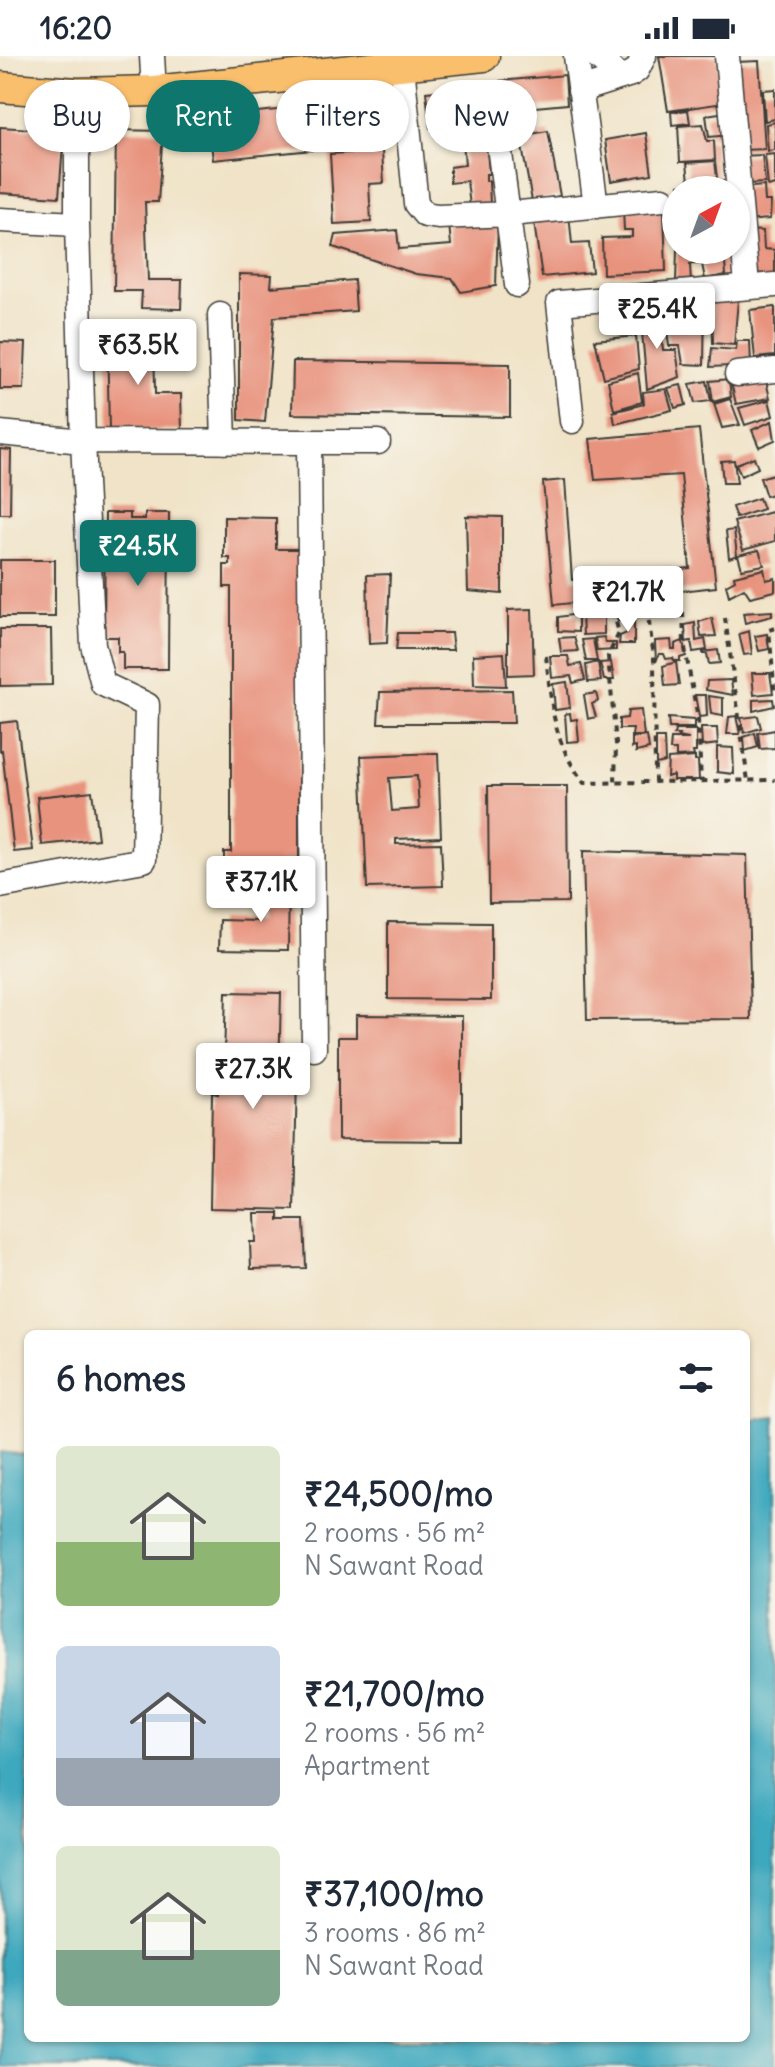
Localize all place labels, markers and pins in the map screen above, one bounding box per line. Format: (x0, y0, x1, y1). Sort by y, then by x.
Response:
pin: ₹25.4K (592, 283, 722, 351)
pin: ₹63.5K (73, 319, 203, 387)
pin: ₹24.5K (73, 520, 203, 588)
pin: ₹21.7K (563, 566, 693, 634)
pin: ₹37.1K (196, 856, 326, 924)
pin: ₹27.3K (188, 1043, 318, 1111)

